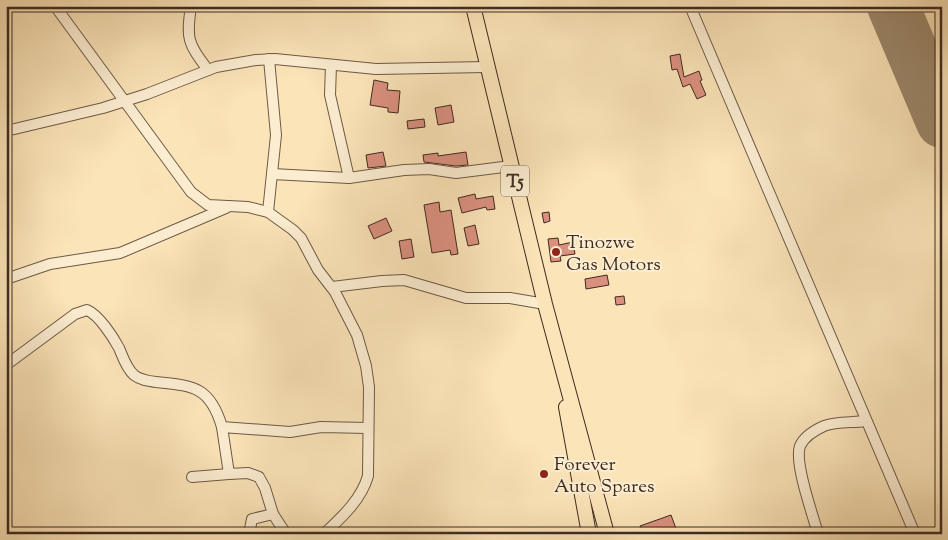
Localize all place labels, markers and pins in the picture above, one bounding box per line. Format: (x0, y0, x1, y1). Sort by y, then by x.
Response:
place label: Tinozwe Gas Motors (566, 230, 661, 279)
marker: Tinozwe Gas Motors (550, 246, 562, 258)
place label: Forever Auto Spares (554, 452, 654, 501)
marker: Forever Auto Spares (538, 468, 550, 480)

